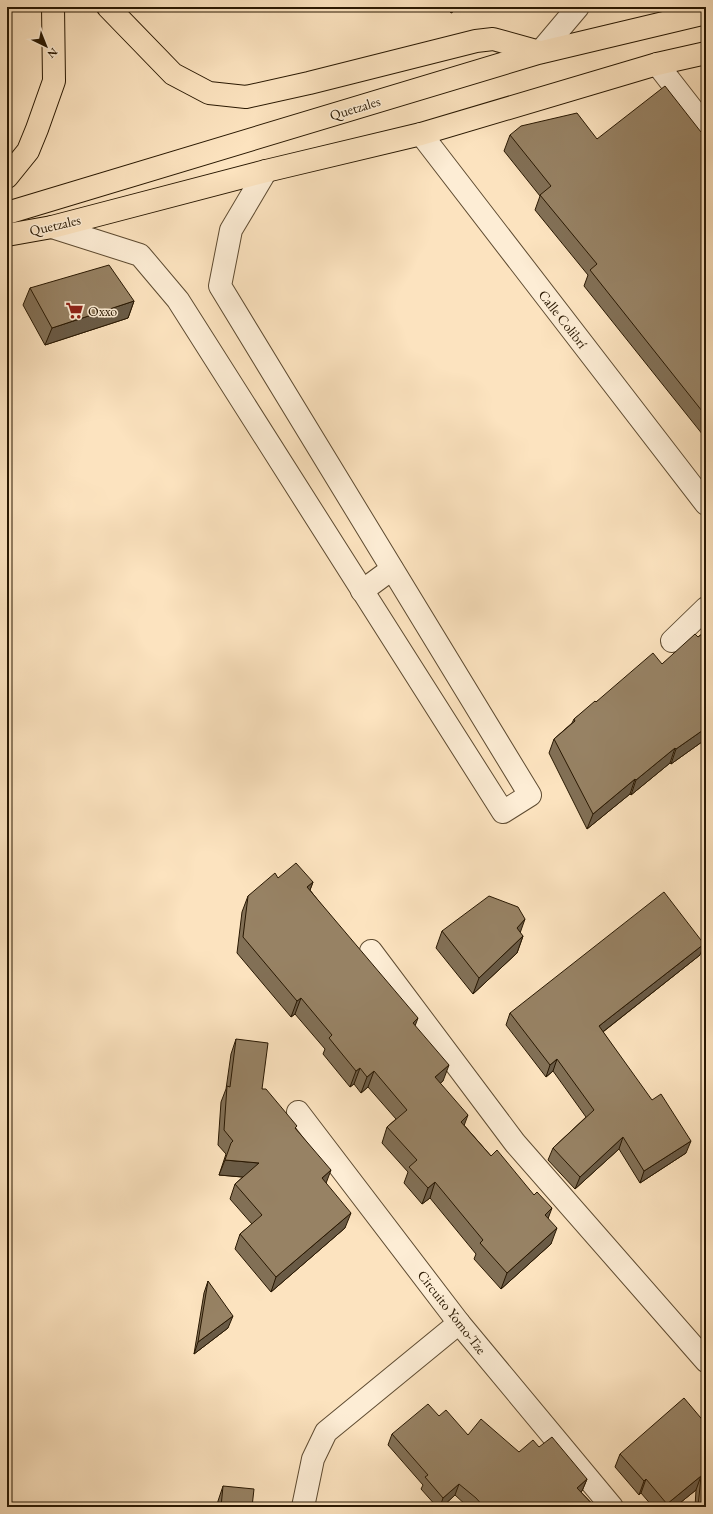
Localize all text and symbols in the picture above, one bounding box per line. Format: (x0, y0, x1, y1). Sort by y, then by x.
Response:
north arrow (26, 26, 66, 66)
text: N (45, 45, 61, 62)
street label: Quetzales (327, 92, 383, 124)
street label: Quetzales (28, 210, 83, 240)
street label: Calle Colibrí (535, 286, 592, 352)
supermarket icon: Oxxo (65, 301, 85, 321)
place label: Oxxo (88, 302, 117, 320)
street label: Circuito Yomo-Tze (414, 1266, 491, 1358)

